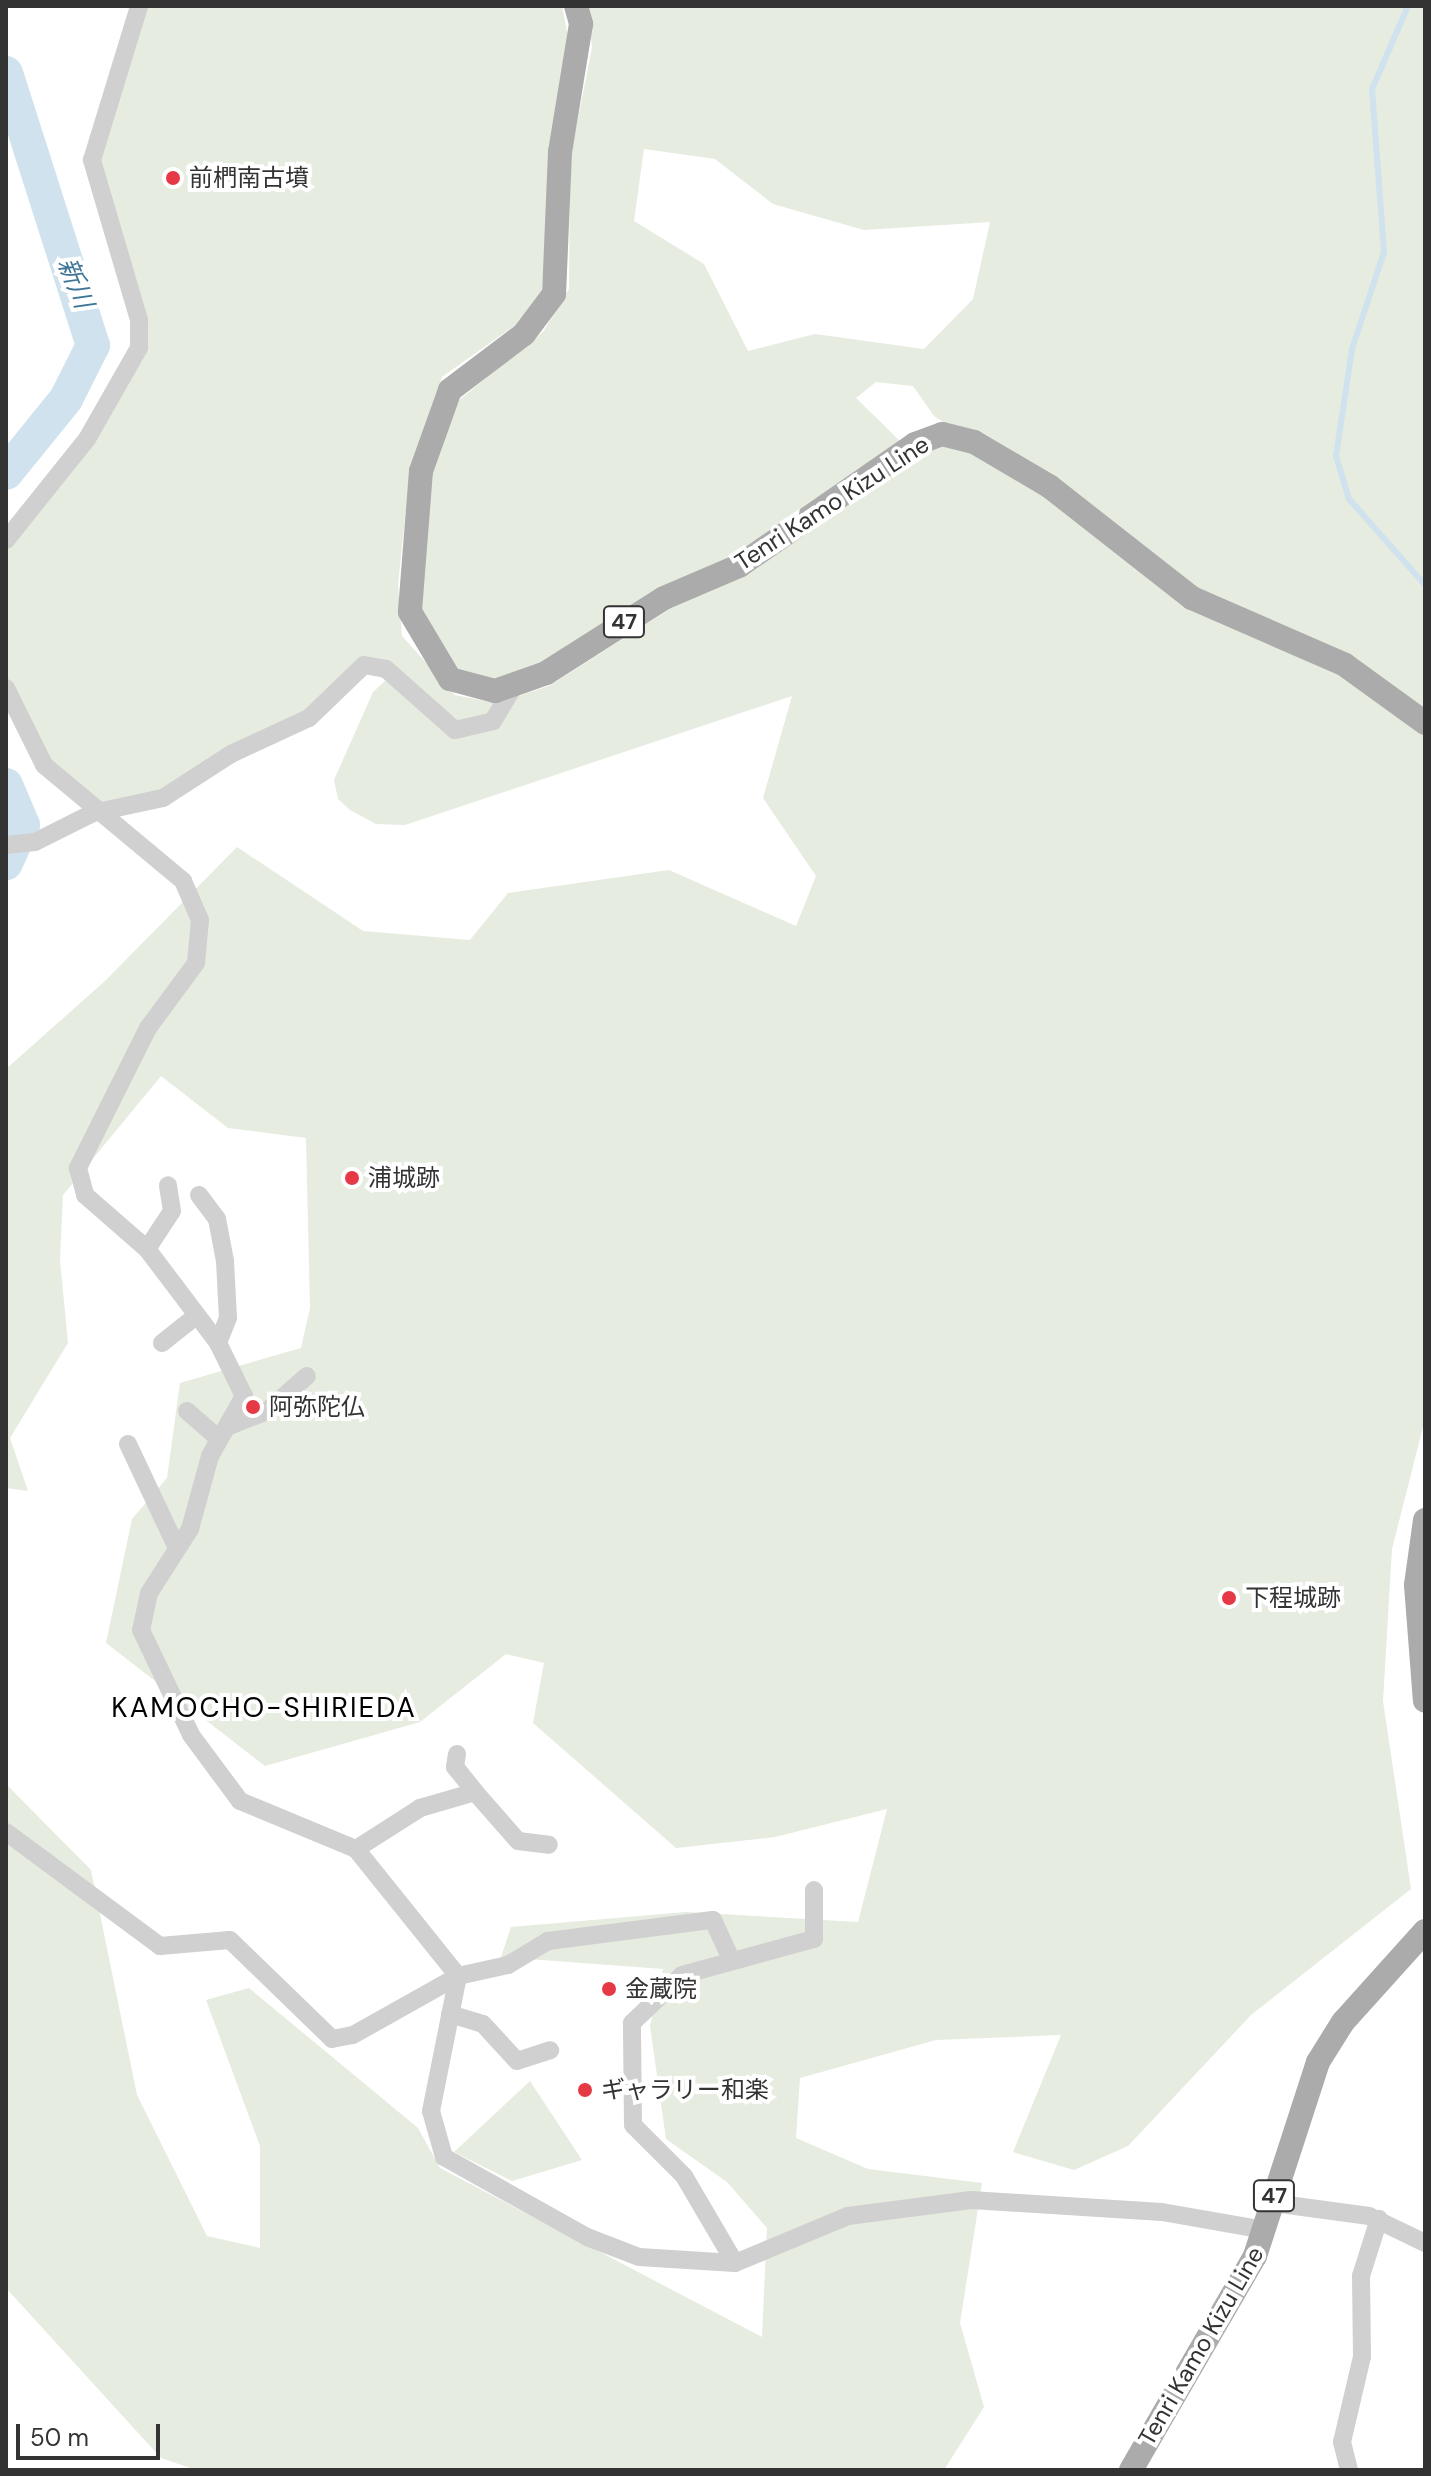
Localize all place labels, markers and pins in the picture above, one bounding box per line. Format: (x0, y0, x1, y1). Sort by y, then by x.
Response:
place label: 前椚南古墳 (189, 164, 309, 192)
marker: 前椚南古墳 (164, 169, 182, 187)
place label: 浦城跡 (368, 1164, 440, 1192)
marker: 浦城跡 (343, 1169, 361, 1187)
place label: 阿弥陀仏 (269, 1393, 365, 1421)
marker: 阿弥陀仏 (244, 1398, 262, 1416)
place label: 下程城跡 (1245, 1584, 1341, 1612)
marker: 下程城跡 (1220, 1589, 1238, 1607)
place label: 金蔵院 (625, 1975, 697, 2003)
marker: 金蔵院 (600, 1980, 618, 1998)
place label: ギャラリー和楽 (601, 2076, 769, 2104)
marker: ギャラリー和楽 (576, 2081, 594, 2099)

